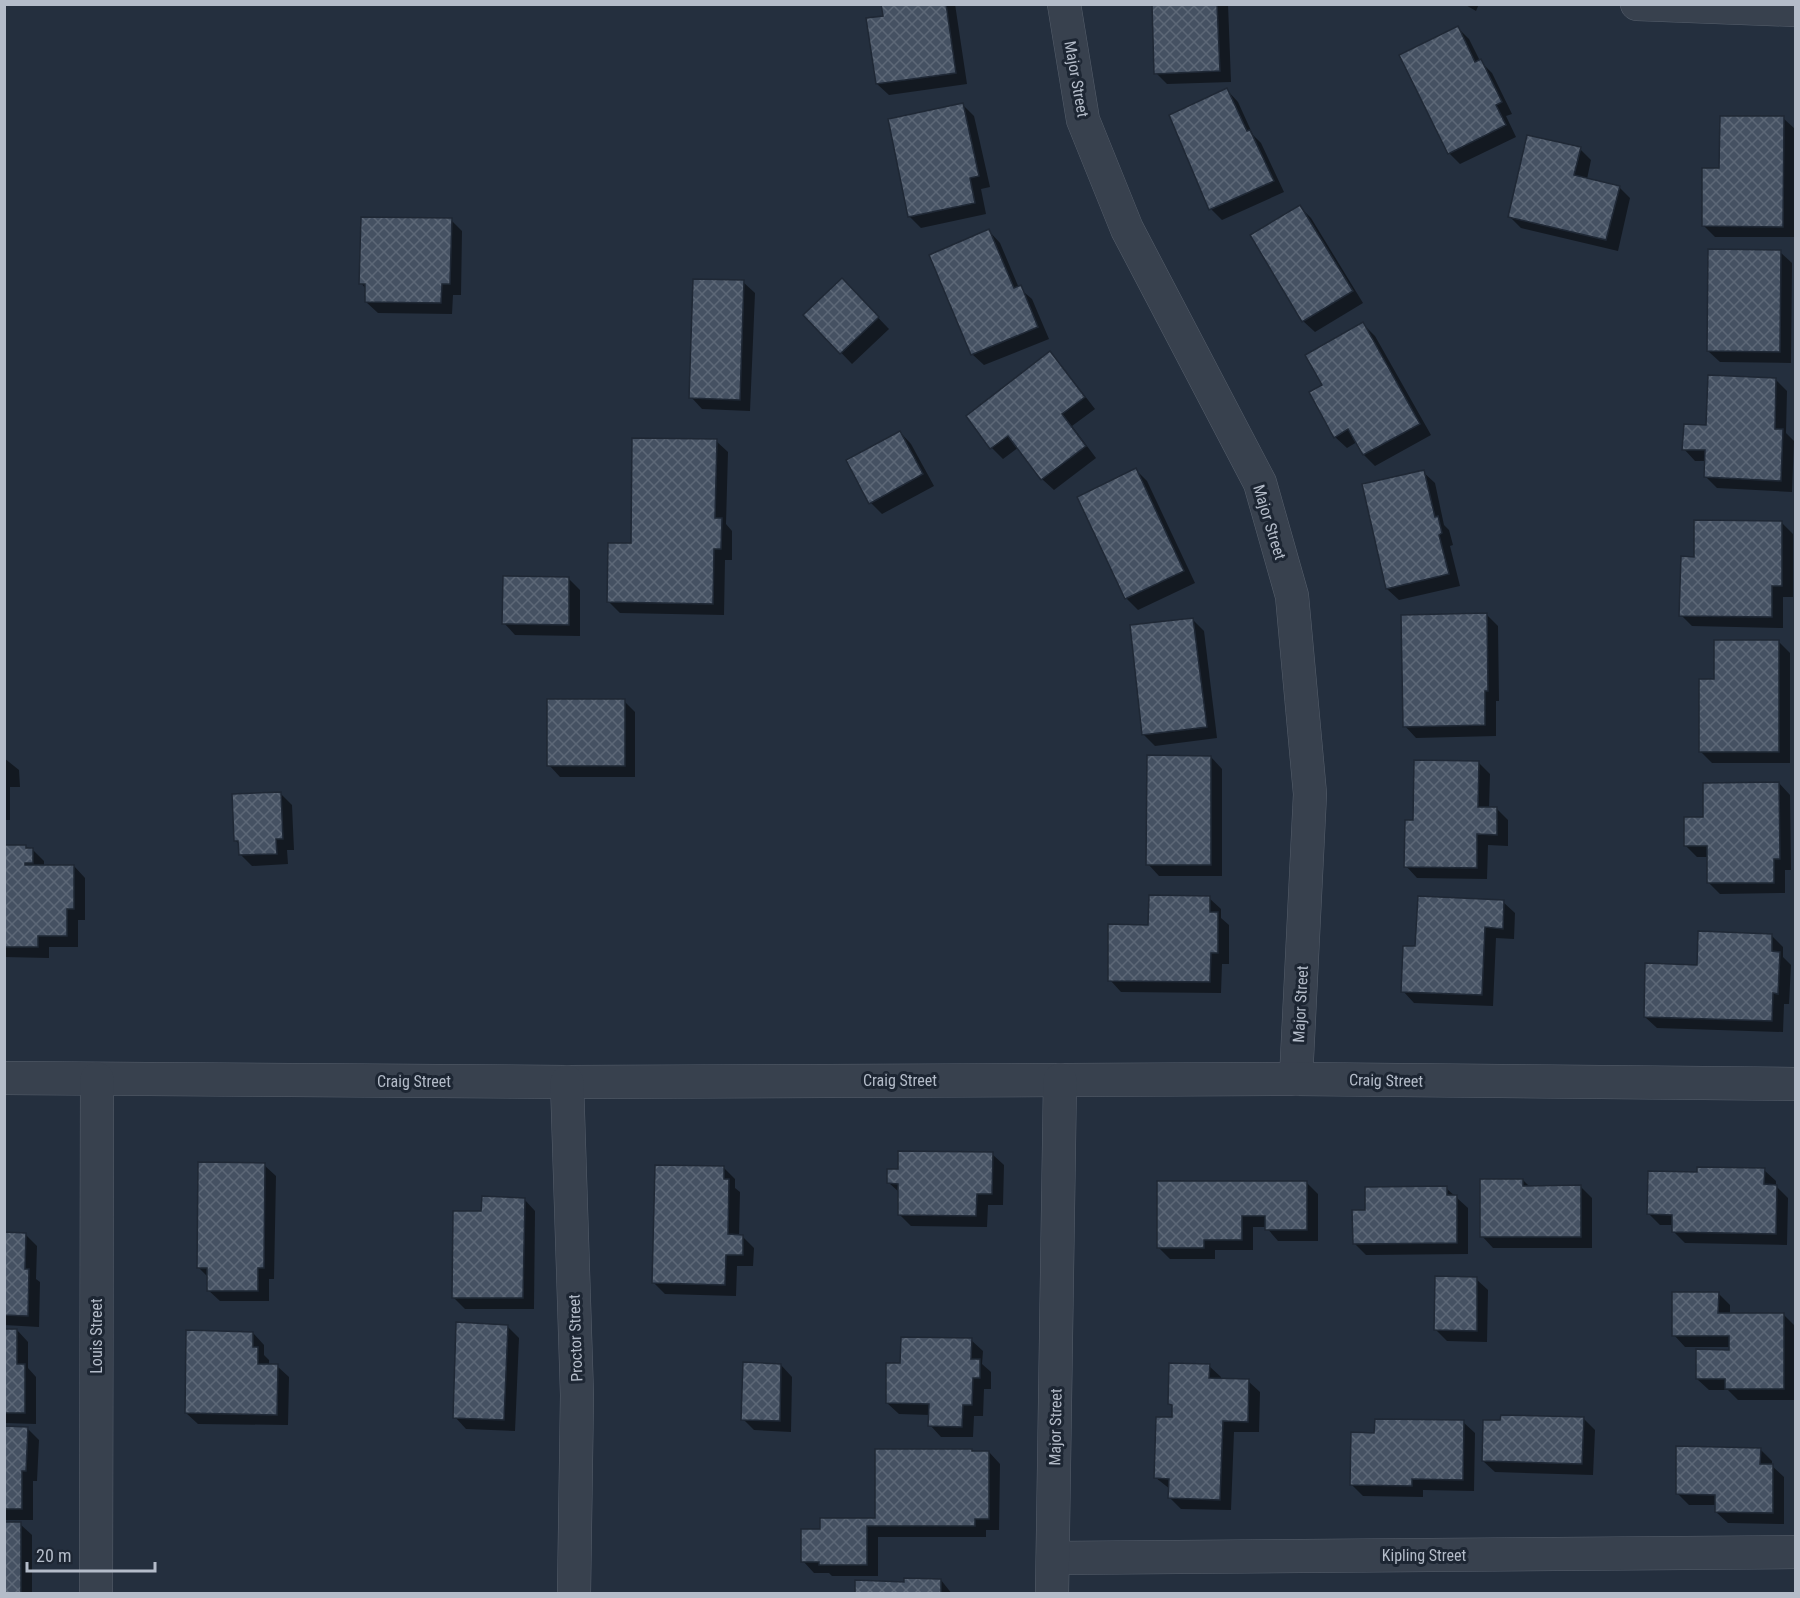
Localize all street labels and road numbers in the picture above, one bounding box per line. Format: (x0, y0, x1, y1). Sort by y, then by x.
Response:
street label: Major Street (1060, 39, 1093, 119)
street label: Major Street (1249, 482, 1290, 562)
street label: Major Street (1289, 965, 1312, 1043)
street label: Craig Street (1349, 1070, 1423, 1091)
street label: Craig Street (863, 1071, 937, 1090)
street label: Craig Street (377, 1072, 451, 1091)
street label: Proctor Street (564, 1294, 587, 1382)
street label: Louis Street (87, 1298, 106, 1374)
street label: Major Street (1045, 1388, 1066, 1466)
street label: Kipling Street (1382, 1546, 1466, 1565)

